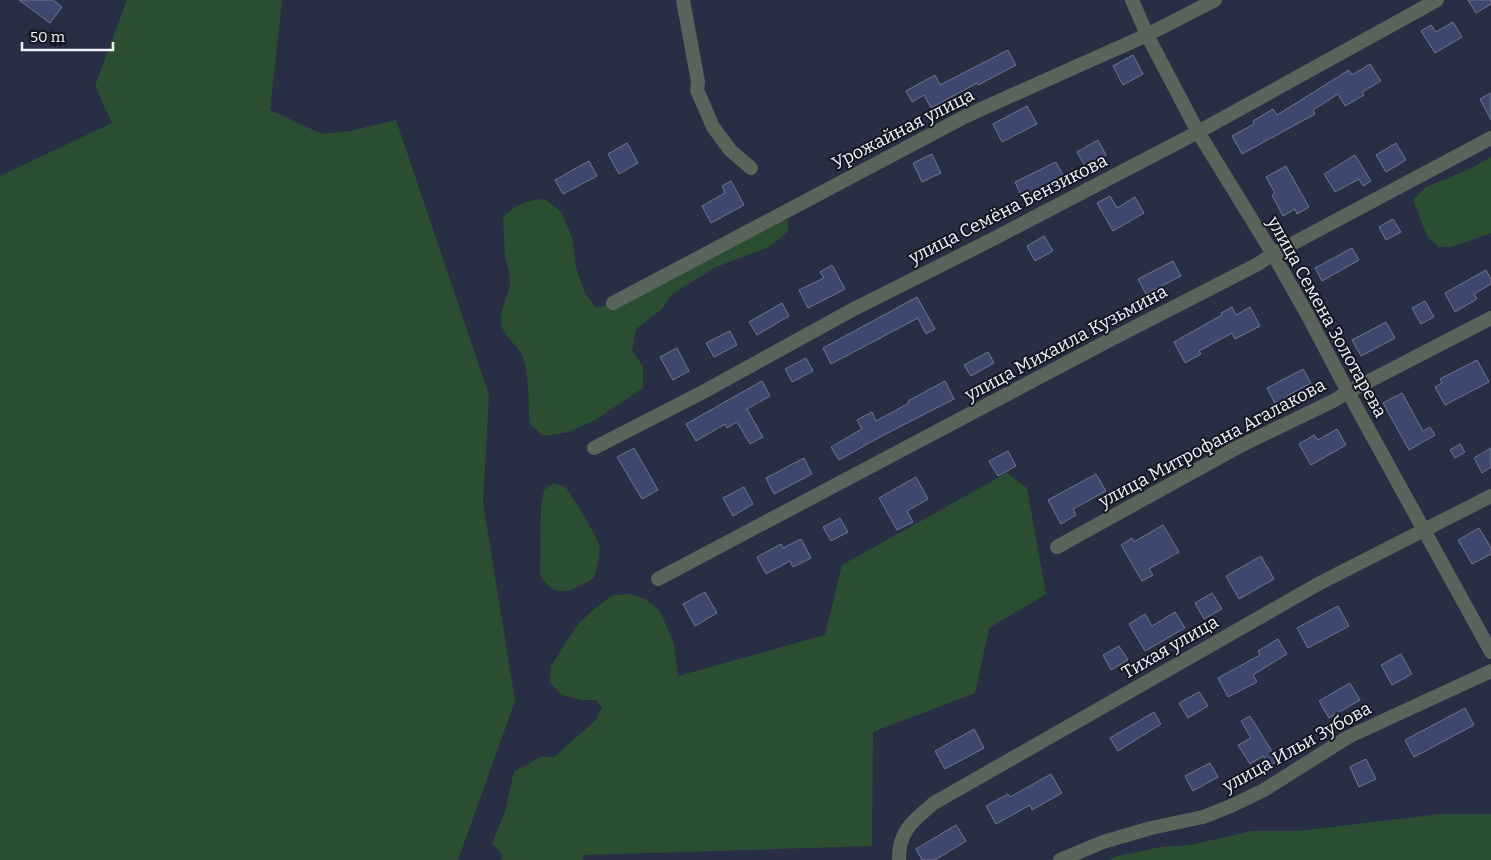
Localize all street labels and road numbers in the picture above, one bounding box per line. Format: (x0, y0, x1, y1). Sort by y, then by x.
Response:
street label: Урожайная улица (828, 84, 978, 174)
street label: улица Семёна Бензикова (904, 149, 1111, 269)
street label: улица Семена Золотарева (1262, 212, 1392, 422)
street label: улица Михаила Кузьмина (960, 280, 1171, 406)
street label: улица Митрофана Агалакова (1094, 374, 1329, 513)
street label: Тихая улица (1118, 610, 1222, 684)
street label: улица Ильи Зубова (1218, 697, 1375, 797)

